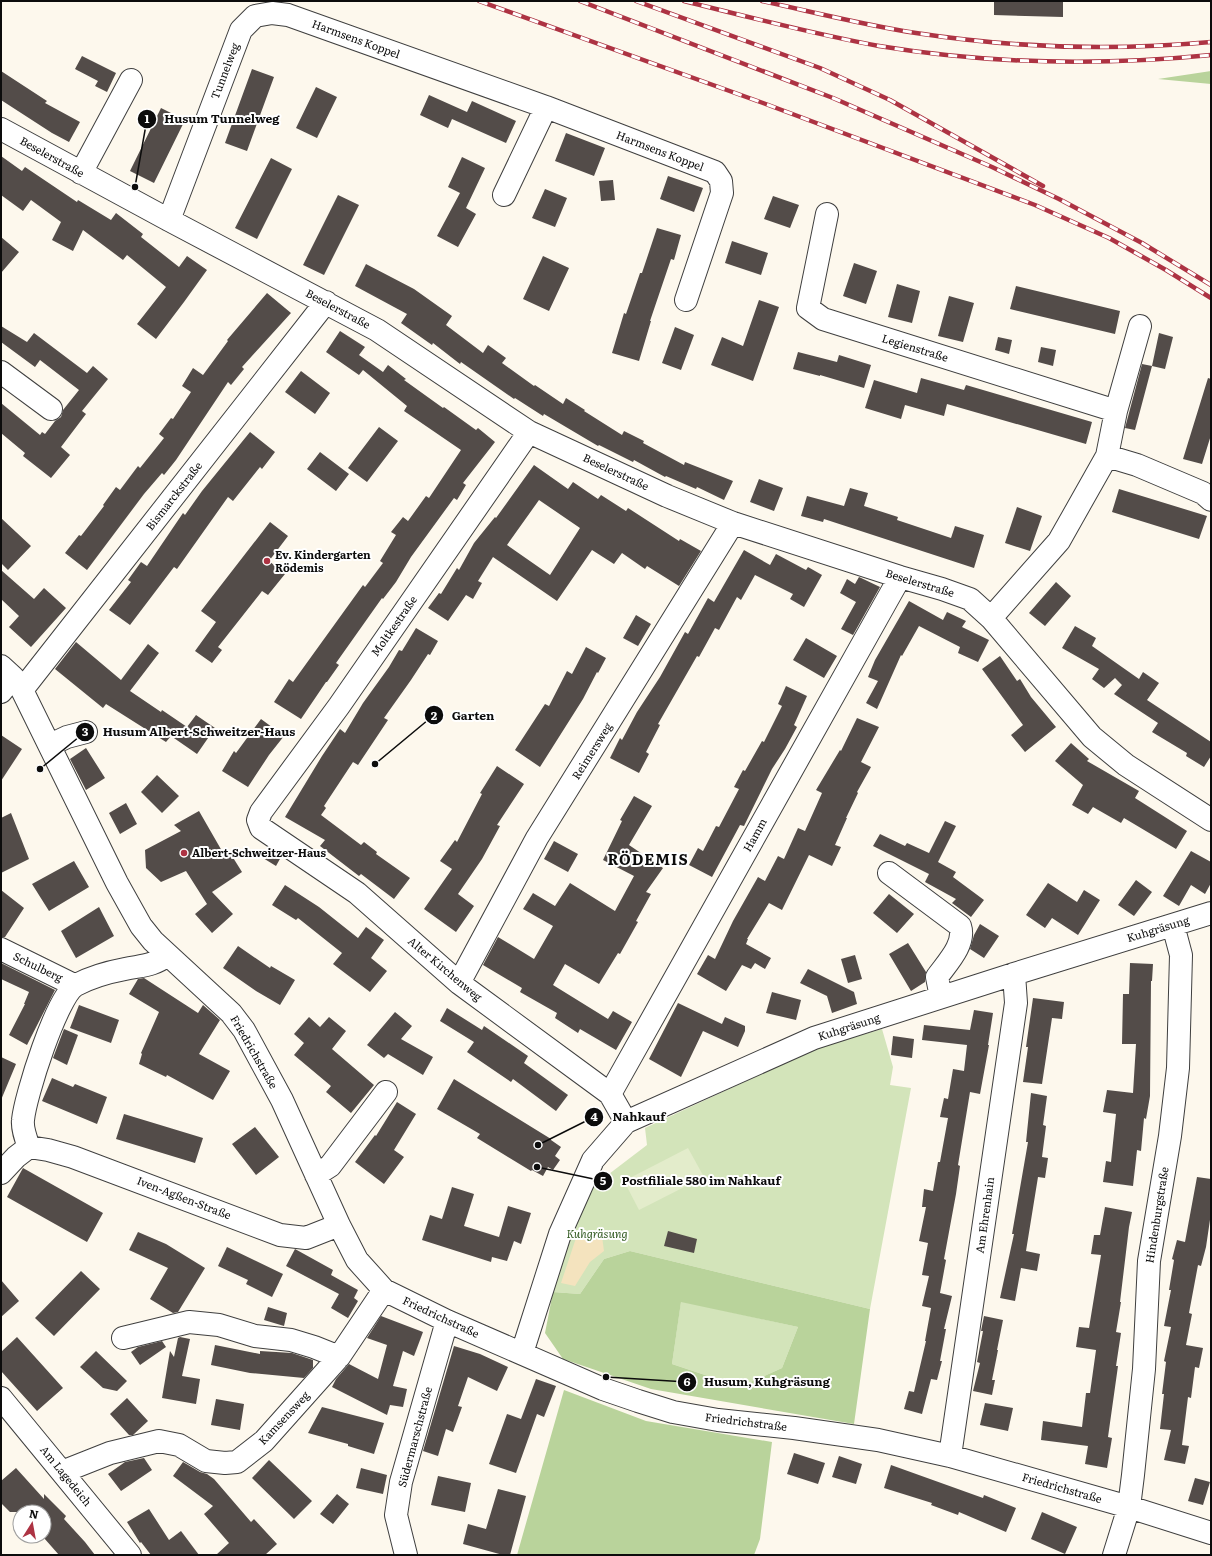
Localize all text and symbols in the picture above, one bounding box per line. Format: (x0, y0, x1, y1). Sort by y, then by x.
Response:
street label: Harmsens Koppel (310, 15, 403, 62)
street label: Tunnelweg (206, 39, 242, 101)
callout: Husum Tunnelweg (137, 107, 288, 131)
text: 1 (145, 109, 150, 127)
text: Husum Tunnelweg (164, 109, 280, 127)
street label: Harmsens Koppel (614, 126, 707, 174)
street label: Beselerstraße (18, 132, 88, 180)
street label: Beselerstraße (303, 284, 374, 332)
street label: Legienstraße (880, 329, 951, 365)
street label: Beselerstraße (581, 449, 652, 493)
street label: Bismarckstraße (141, 458, 205, 533)
place label: Ev. Kindergarten Rödemis (275, 546, 371, 575)
marker: Ev. Kindergarten Rödemis (262, 556, 272, 566)
street label: Beselerstraße (884, 564, 957, 600)
street label: Moltkestraße (366, 592, 420, 659)
callout: Garten (424, 703, 502, 727)
text: 2 (431, 706, 438, 724)
text: Garten (452, 706, 495, 724)
street label: Reimersweg (567, 718, 615, 782)
callout: Husum Albert-Schweitzer-Haus (75, 720, 303, 744)
text: 3 (82, 722, 89, 740)
text: Husum Albert-Schweitzer-Haus (103, 722, 295, 740)
street label: Hamm (738, 814, 770, 854)
place label: Albert-Schweitzer-Haus (192, 844, 327, 860)
district label: RÖDEMIS (607, 847, 689, 870)
marker: Albert-Schweitzer-Haus (179, 848, 189, 858)
street label: Kuhgräsung (1125, 911, 1192, 945)
street label: Alter Kirchenweg (405, 932, 487, 1005)
street label: Schulberg (11, 947, 67, 985)
street label: Kuhgräsung (816, 1008, 883, 1044)
street label: Friedrichstraße (227, 1012, 283, 1092)
callout: Nahkauf (584, 1105, 673, 1129)
text: 4 (590, 1107, 598, 1125)
text: Nahkauf (613, 1107, 667, 1125)
street label: Hindenburgstraße (1140, 1165, 1172, 1264)
callout: Postfiliale 580 im Nahkauf (593, 1169, 788, 1193)
text: 5 (600, 1171, 607, 1189)
text: Postfiliale 580 im Nahkauf (621, 1171, 782, 1189)
street label: Iven-Agßen-Straße (135, 1172, 234, 1223)
street label: Am Ehrenhain (971, 1176, 997, 1254)
park label: Kuhgräsung (566, 1225, 628, 1241)
street label: Friedrichstraße (401, 1291, 482, 1341)
callout: Husum, Kuhgräsung (677, 1370, 838, 1394)
text: 6 (683, 1372, 691, 1390)
text: Husum, Kuhgräsung (704, 1372, 831, 1390)
street label: Südermarschstraße (393, 1384, 435, 1489)
street label: Kamsensweg (254, 1386, 313, 1448)
street label: Friedrichstraße (704, 1408, 788, 1434)
street label: Am Lagedeich (37, 1442, 96, 1509)
street label: Friedrichstraße (1020, 1468, 1104, 1506)
north arrow (12, 1504, 52, 1544)
text: N (28, 1504, 40, 1522)

